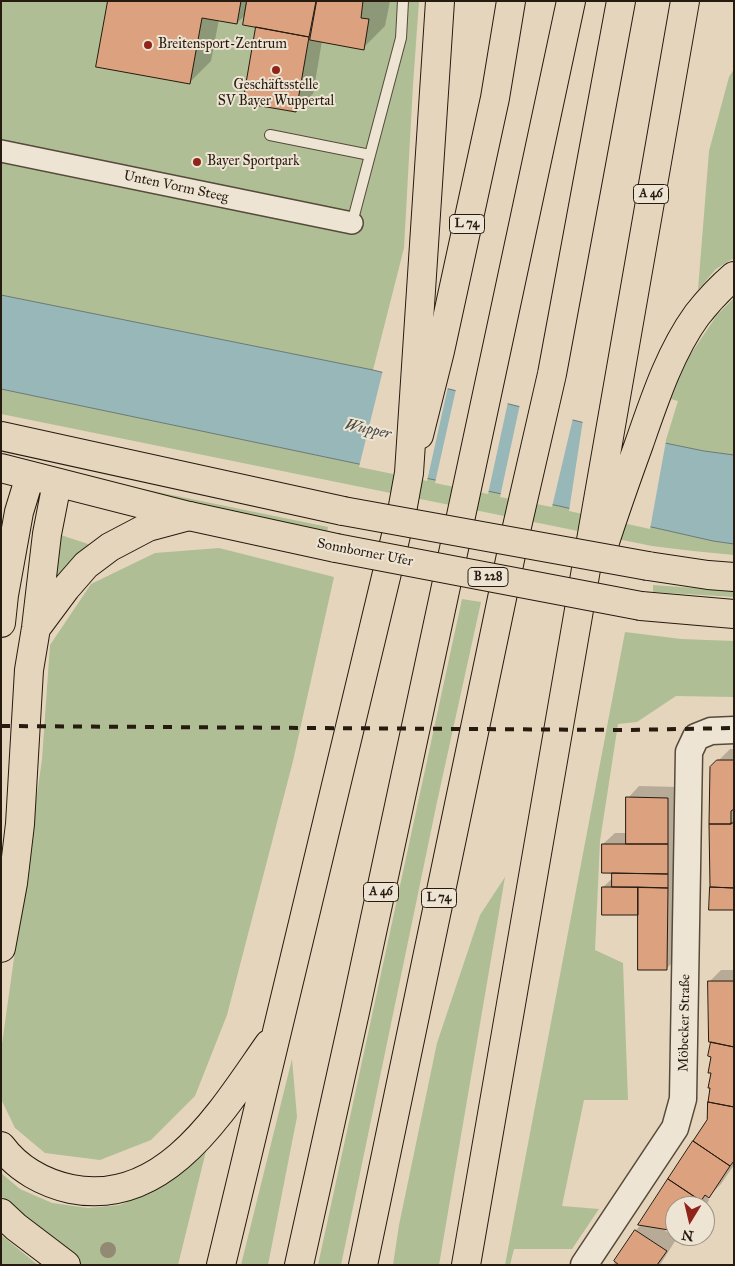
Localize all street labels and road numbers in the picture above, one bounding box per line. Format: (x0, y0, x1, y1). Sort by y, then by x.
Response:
street label: Unten Vorm Steeg (122, 168, 230, 206)
road number: A 46 (634, 184, 668, 203)
road number: L 74 (450, 214, 484, 233)
street label: Sonnborner Ufer (316, 535, 414, 571)
road number: B 228 (468, 568, 508, 586)
road number: A 46 (364, 882, 398, 902)
road number: L 74 (422, 888, 456, 908)
street label: Möbecker Straße (676, 974, 694, 1072)

